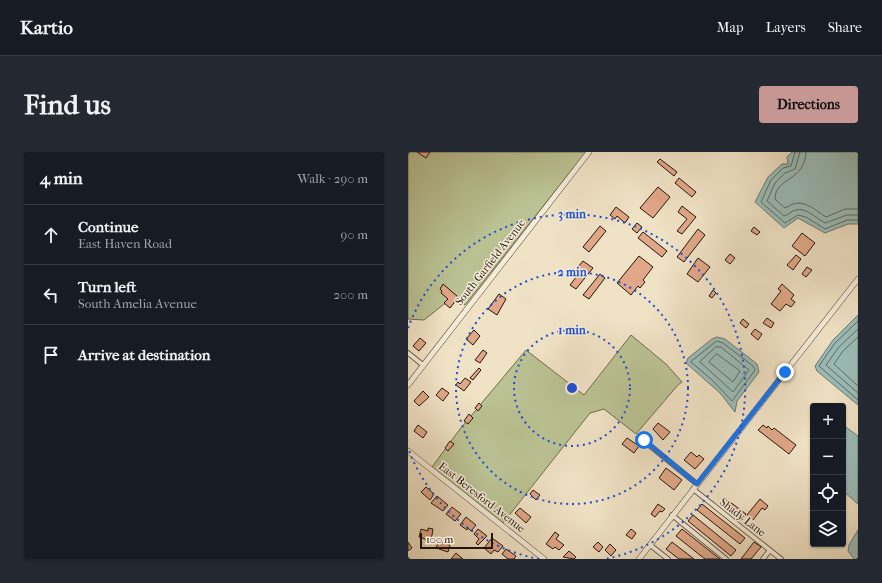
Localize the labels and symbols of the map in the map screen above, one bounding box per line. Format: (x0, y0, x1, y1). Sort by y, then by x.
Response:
text: 3 min (558, 207, 587, 222)
street label: South Garfield Avenue (453, 216, 528, 308)
text: 2 min (557, 265, 588, 279)
text: 1 min (558, 323, 587, 337)
route end (776, 363, 794, 381)
centre of rings (565, 381, 579, 395)
route start (635, 431, 653, 449)
street label: East Beresford Avenue (436, 460, 528, 536)
street label: Shady Lane (717, 495, 769, 540)
scale bar (420, 531, 493, 550)

